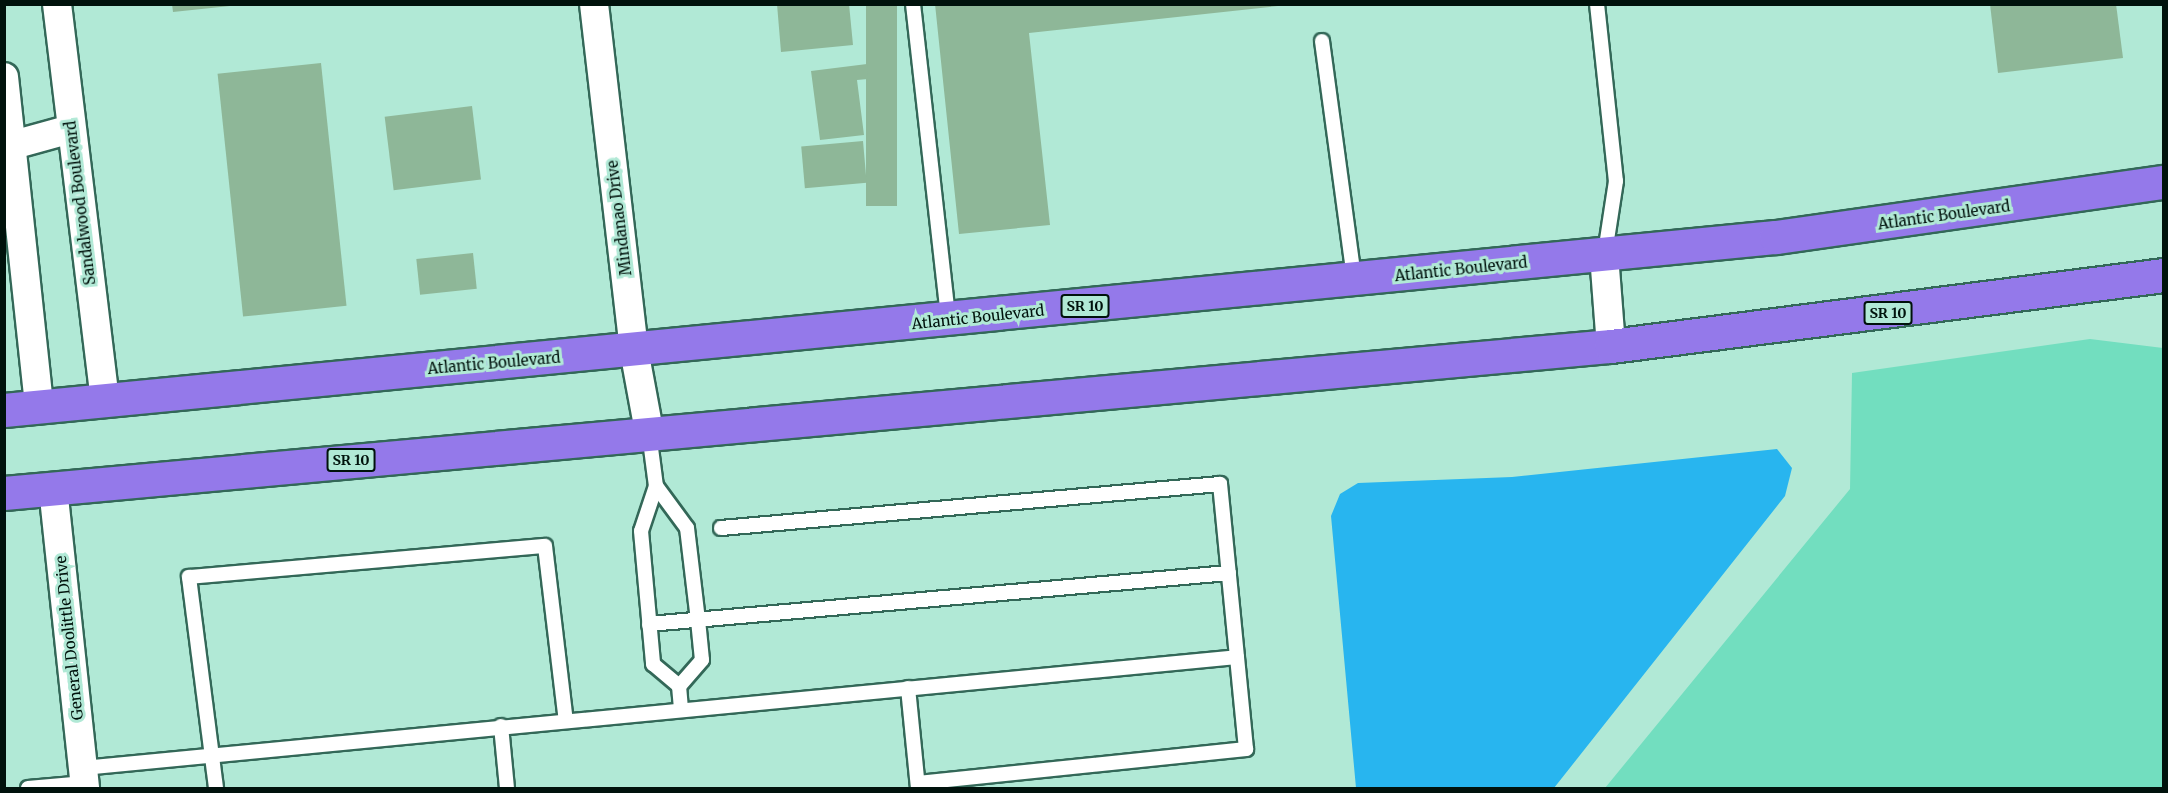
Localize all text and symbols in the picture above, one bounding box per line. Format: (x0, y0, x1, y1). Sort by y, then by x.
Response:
street label: Sandalwood Boulevard (61, 120, 99, 286)
street label: Mindanao Drive (603, 159, 635, 277)
street label: Atlantic Boulevard (1877, 197, 2011, 233)
street label: Atlantic Boulevard (1394, 253, 1528, 285)
road number: SR 10 (1060, 295, 1110, 317)
street label: Atlantic Boulevard (911, 301, 1045, 333)
road number: SR 10 (1862, 302, 1914, 324)
street label: Atlantic Boulevard (427, 348, 561, 378)
road number: SR 10 (326, 449, 376, 471)
street label: General Doolittle Drive (51, 555, 87, 721)

